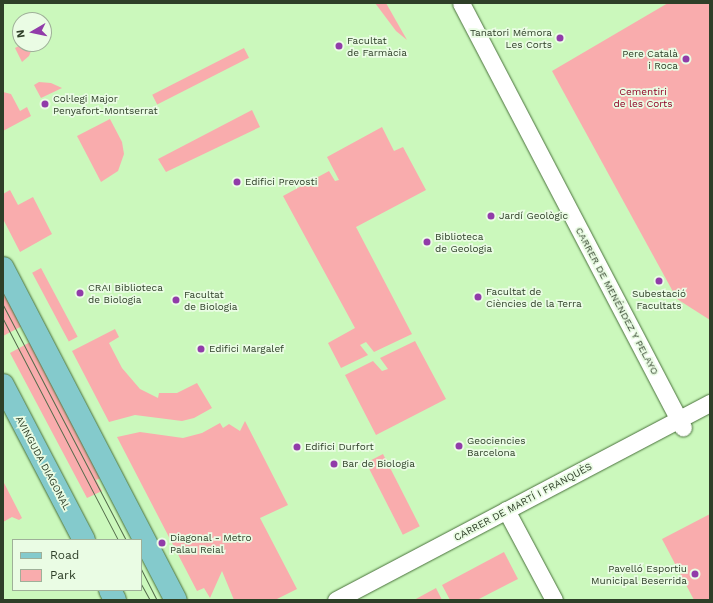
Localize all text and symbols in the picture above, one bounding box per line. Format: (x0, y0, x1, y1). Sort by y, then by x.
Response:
north arrow (12, 12, 52, 52)
place label: Tanatori Mémora Les Corts (470, 26, 552, 50)
text: N (14, 29, 28, 39)
marker: Tanatori Mémora Les Corts (555, 33, 565, 43)
place label: Facultat de Farmàcia (347, 34, 407, 58)
marker: Facultat de Farmàcia (334, 41, 344, 51)
place label: Pere Català i Roca (622, 47, 678, 70)
marker: Pere Català i Roca (681, 54, 691, 64)
park label: Cementiri de les Corts (613, 85, 673, 108)
place label: Col·legi Major Penyafort-Montserrat (53, 92, 158, 116)
marker: Col·legi Major Penyafort-Montserrat (40, 99, 50, 109)
place label: Edifici Prevosti (245, 176, 317, 188)
marker: Edifici Prevosti (232, 177, 242, 187)
place label: Jardí Geològic (499, 210, 568, 222)
marker: Jardí Geològic (486, 211, 496, 221)
street label: CARRER DE MENÉNDEZ Y PELAYO (573, 225, 661, 377)
place label: Biblioteca de Geologia (435, 230, 492, 254)
marker: Biblioteca de Geologia (422, 237, 432, 247)
marker: Subestació Facultats (654, 276, 664, 286)
place label: CRAI Biblioteca de Biologia (88, 281, 163, 304)
place label: Facultat de Ciències de la Terra (486, 285, 582, 308)
place label: Subestació Facultats (632, 287, 686, 310)
marker: CRAI Biblioteca de Biologia (75, 288, 85, 298)
place label: Facultat de Biologia (184, 288, 237, 312)
marker: Facultat de Ciències de la Terra (473, 292, 483, 302)
marker: Facultat de Biologia (171, 295, 181, 305)
place label: Edifici Margalef (209, 343, 284, 355)
marker: Edifici Margalef (196, 344, 206, 354)
street label: AVINGUDA DIAGONAL (13, 414, 73, 512)
place label: Geociencies Barcelona (467, 434, 526, 458)
place label: Edifici Durfort (305, 441, 374, 453)
marker: Geociencies Barcelona (454, 441, 464, 451)
marker: Edifici Durfort (292, 442, 302, 452)
place label: Bar de Biologia (342, 458, 415, 470)
marker: Bar de Biologia (329, 459, 339, 469)
street label: CARRER DE MARTÍ I FRANQUÈS (452, 460, 594, 544)
place label: Diagonal - Metro Palau Reial (170, 531, 252, 554)
marker: Diagonal - Metro Palau Reial (157, 538, 167, 548)
legend (12, 539, 142, 591)
text: Road (50, 548, 79, 562)
place label: Pavelló Esportiu Municipal Beserrida (591, 562, 687, 586)
text: Park (50, 568, 76, 582)
marker: Pavelló Esportiu Municipal Beserrida (690, 569, 700, 579)

